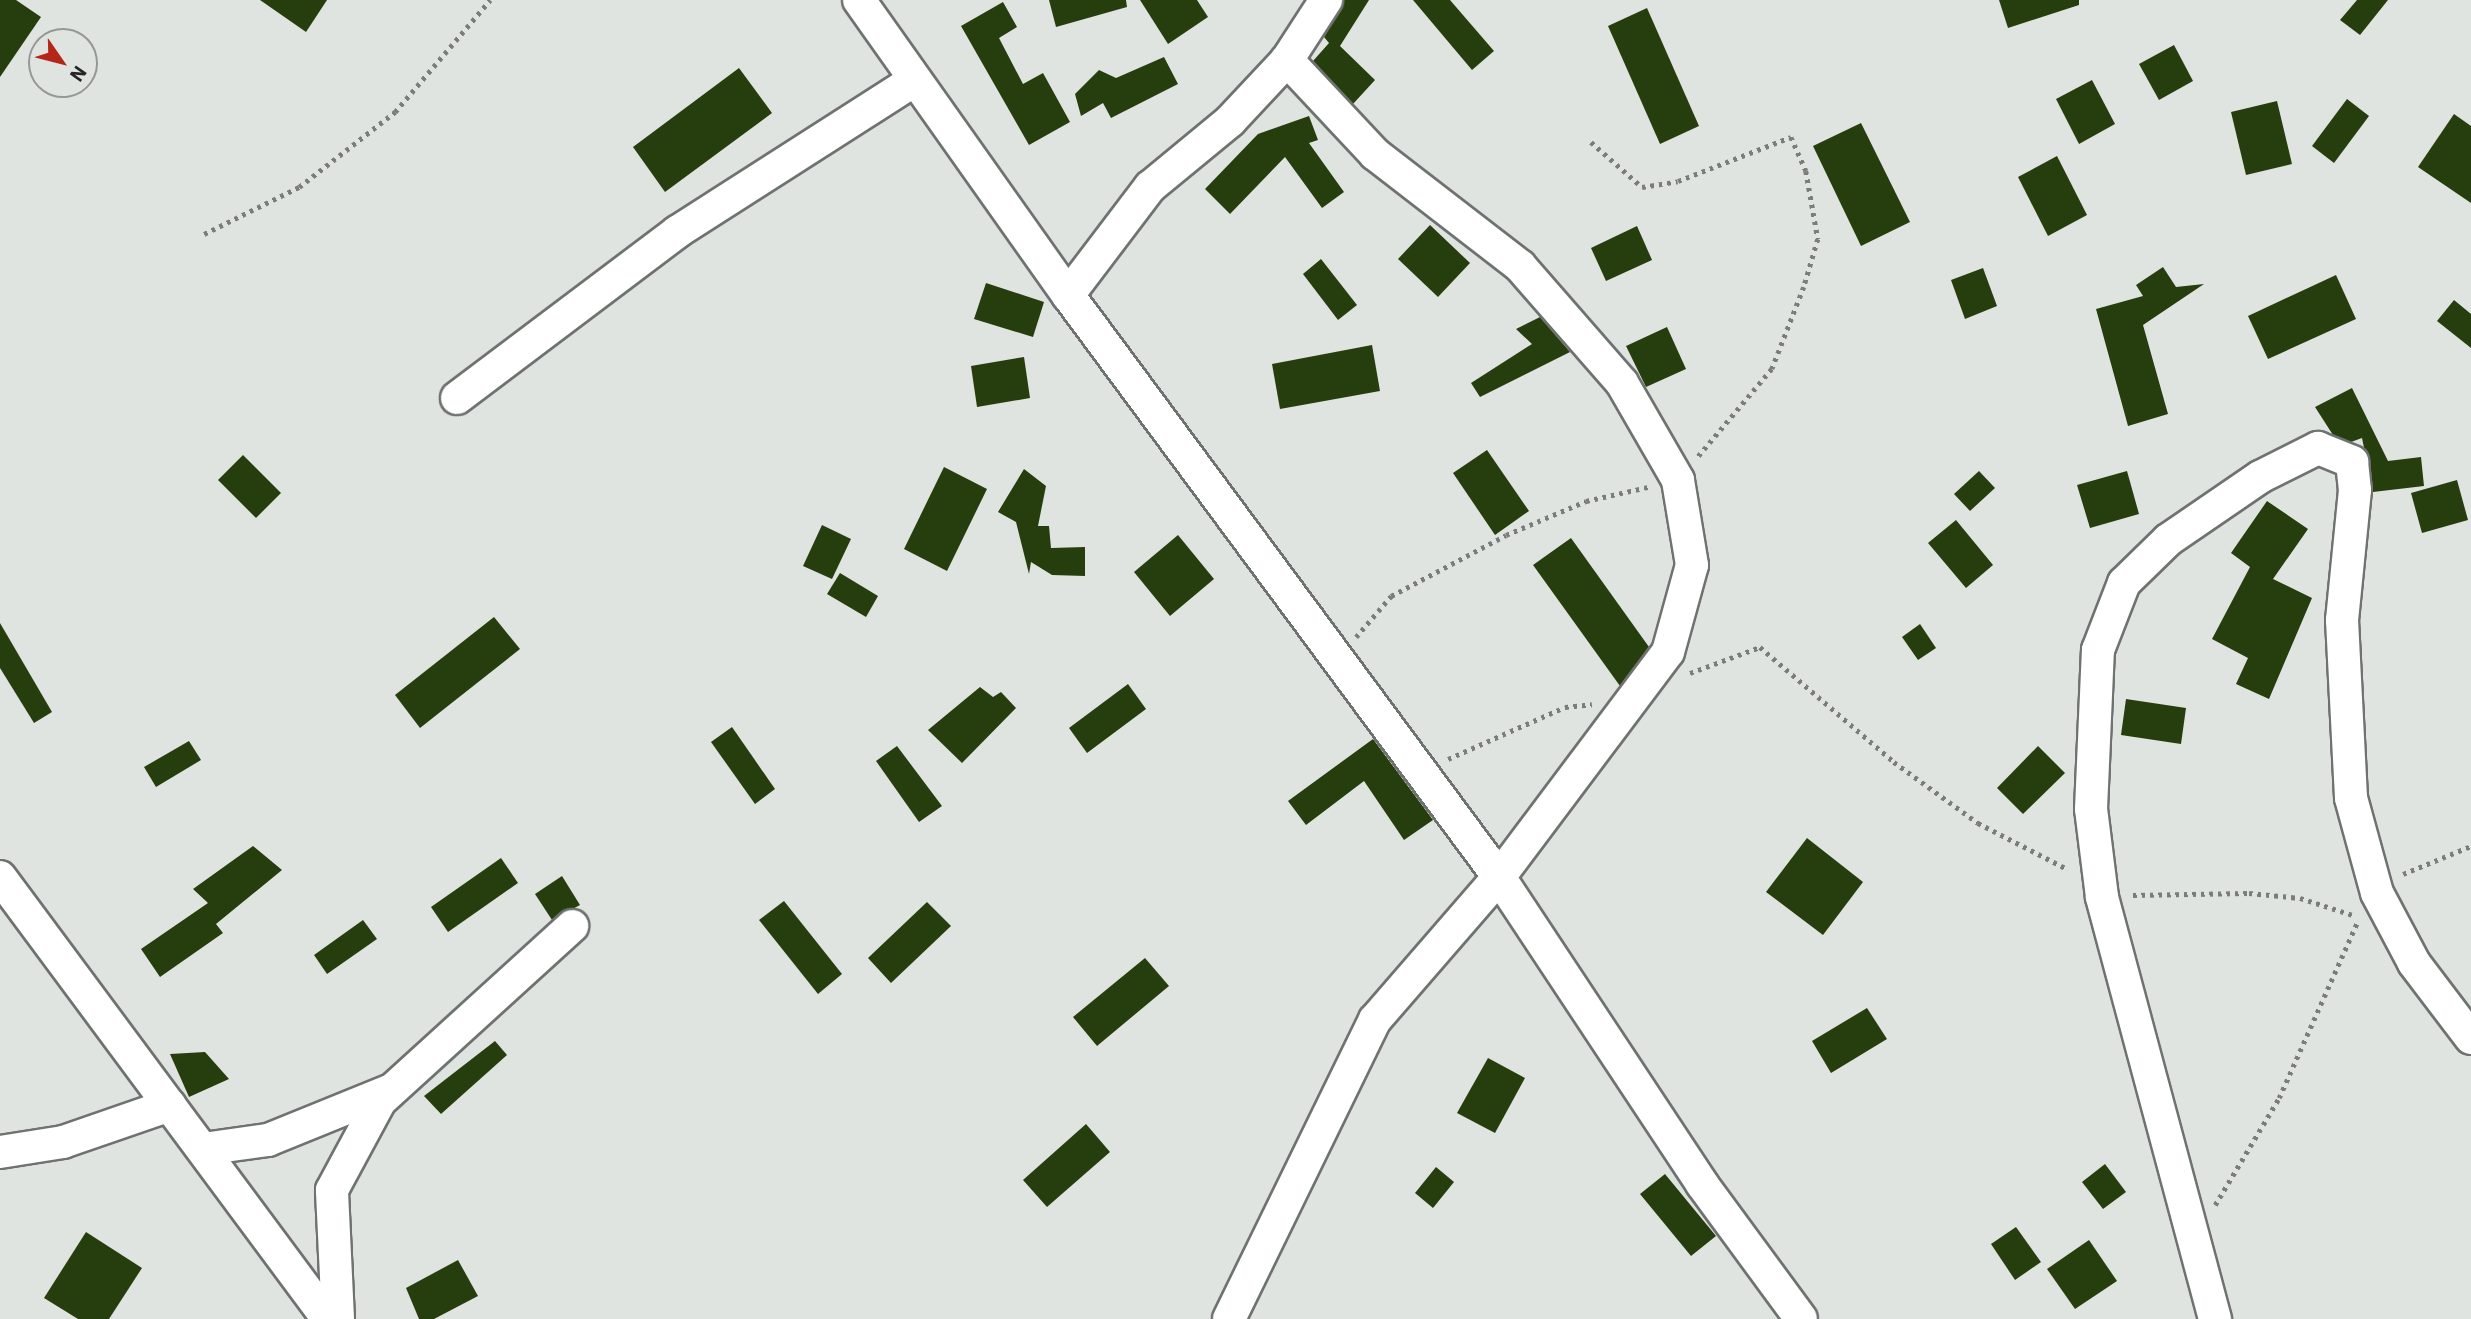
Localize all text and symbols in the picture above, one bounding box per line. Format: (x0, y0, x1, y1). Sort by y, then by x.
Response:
north arrow (28, 28, 98, 98)
text: N (65, 61, 92, 86)

